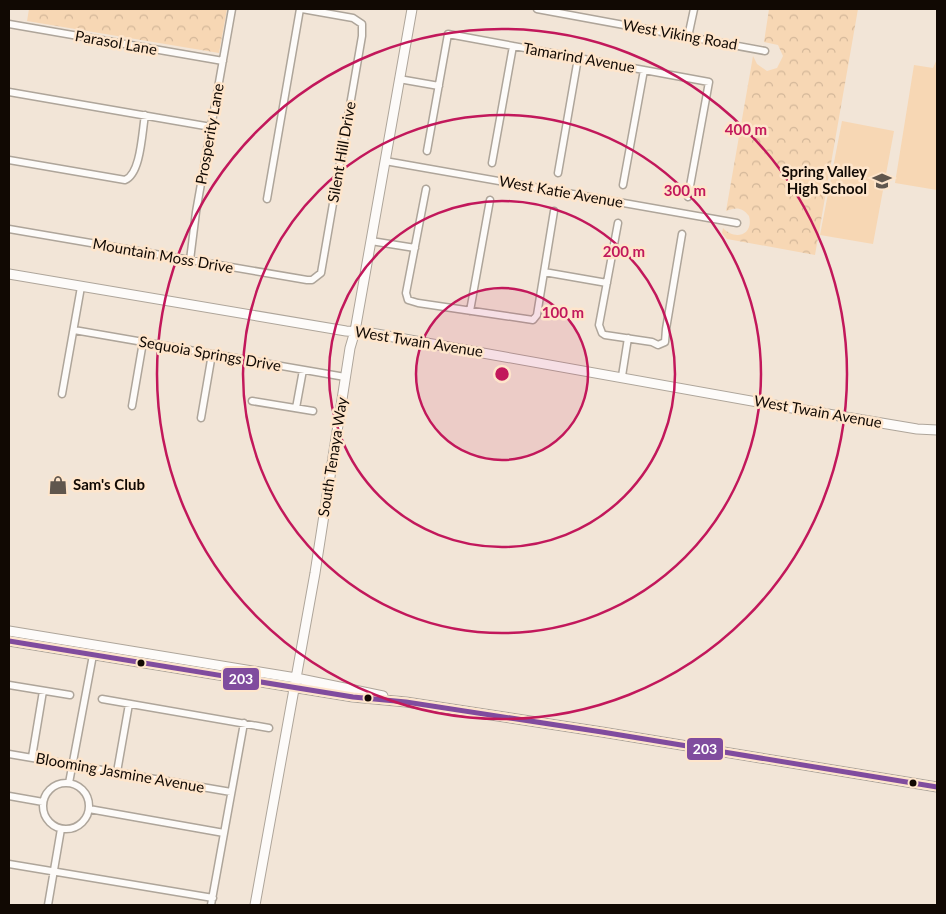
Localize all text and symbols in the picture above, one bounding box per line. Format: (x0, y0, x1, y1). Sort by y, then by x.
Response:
street label: West Viking Road (621, 15, 739, 53)
street label: Parasol Lane (74, 26, 159, 58)
street label: Tamarind Avenue (522, 38, 637, 76)
street label: Prosperity Lane (191, 82, 227, 186)
street label: Silent Hill Drive (323, 100, 359, 204)
text: 400 m (725, 120, 767, 138)
place label: Spring Valley High School (781, 162, 867, 197)
school or university icon: Spring Valley High School (871, 170, 893, 192)
street label: West Katie Avenue (498, 171, 625, 211)
text: 300 m (664, 181, 706, 199)
street label: Mountain Moss Drive (92, 234, 235, 276)
text: 200 m (603, 242, 645, 260)
text: 100 m (542, 303, 584, 321)
street label: West Twain Avenue (354, 322, 485, 360)
street label: Sequoia Springs Drive (138, 332, 283, 374)
centre of rings (493, 365, 511, 383)
street label: West Twain Avenue (753, 391, 884, 431)
street label: South Tenaya Way (314, 395, 350, 518)
shop icon: Sam's Club (47, 474, 69, 496)
place label: Sam's Club (73, 475, 145, 493)
unlabelled marker (136, 658, 146, 668)
line badge: 203 (222, 667, 260, 691)
text: 203 (229, 670, 253, 687)
unlabelled marker (363, 693, 373, 703)
line badge: 203 (686, 737, 724, 761)
text: 203 (693, 740, 717, 757)
street label: Blooming Jasmine Avenue (34, 748, 206, 796)
unlabelled marker (908, 778, 918, 788)

